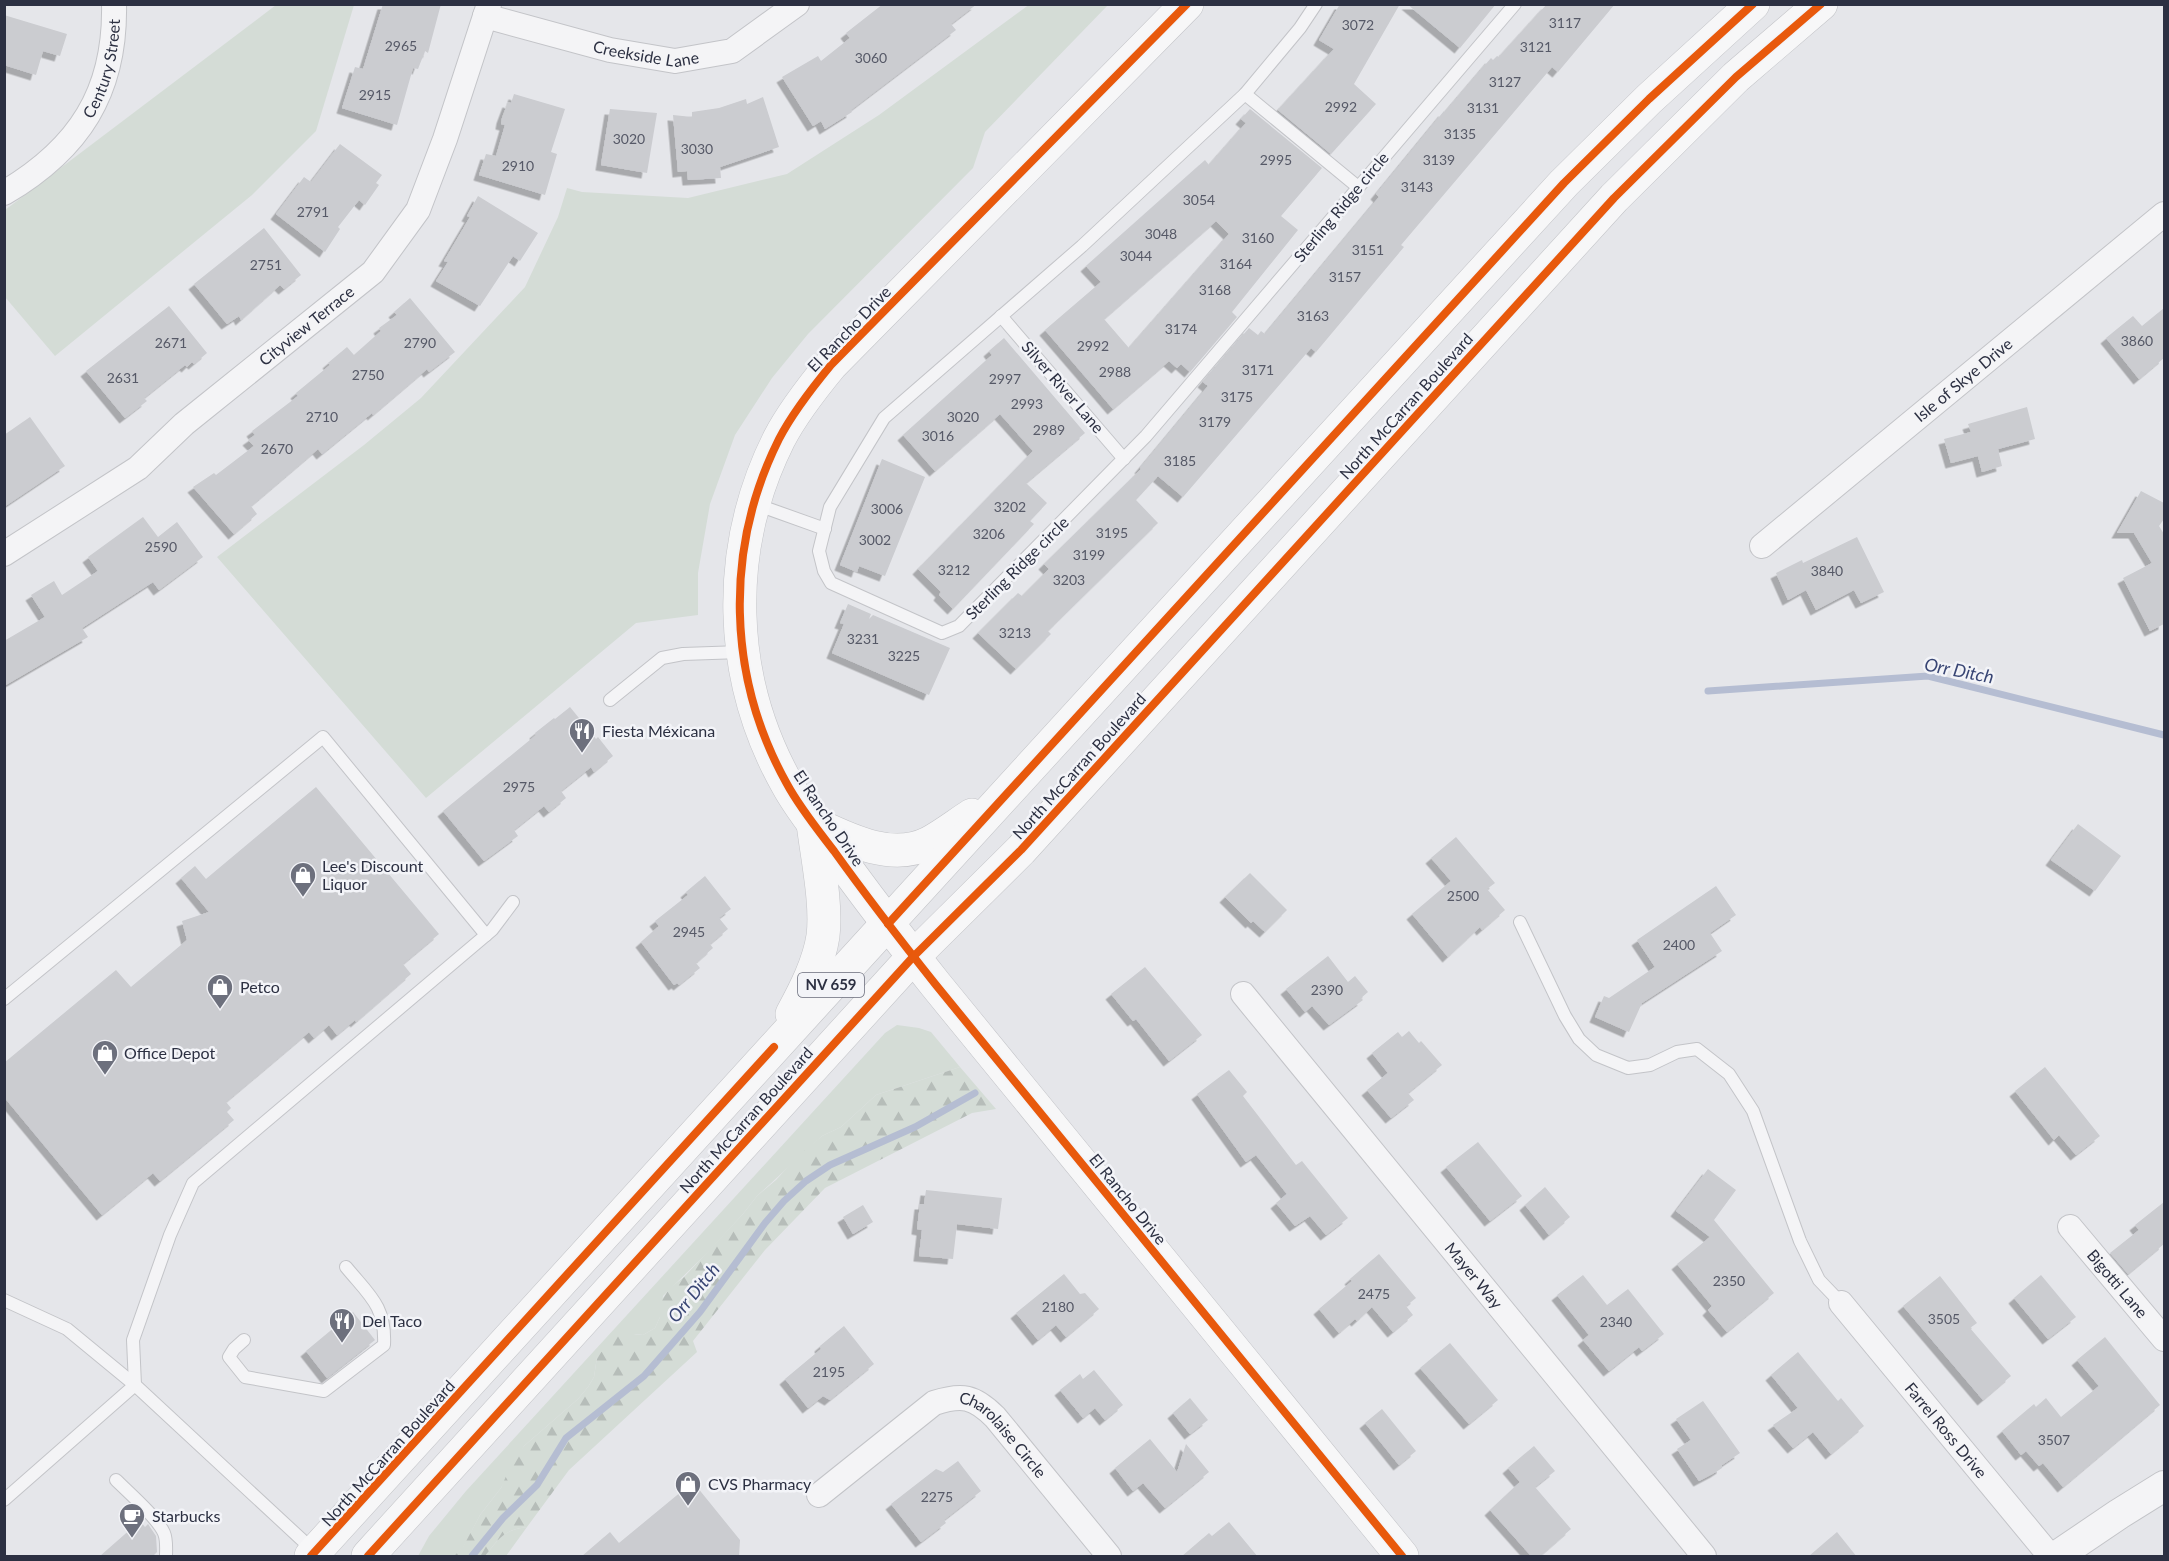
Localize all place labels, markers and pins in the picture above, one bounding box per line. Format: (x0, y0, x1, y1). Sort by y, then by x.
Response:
restaurant icon: Fiesta Méxicana (567, 716, 597, 754)
place label: Fiesta Méxicana (602, 721, 715, 740)
place label: Lee's Discount Liquor (322, 856, 423, 893)
shop icon: Lee's Discount Liquor (288, 860, 318, 898)
shop icon: Petco (205, 972, 235, 1010)
place label: Petco (240, 977, 280, 996)
shop icon: Office Depot (90, 1038, 120, 1076)
place label: Office Depot (124, 1043, 215, 1062)
restaurant icon: Del Taco (327, 1306, 357, 1344)
place label: Del Taco (362, 1311, 422, 1330)
shop icon: CVS Pharmacy (673, 1469, 703, 1507)
place label: CVS Pharmacy (708, 1474, 812, 1493)
cafe icon: Starbucks (117, 1501, 147, 1539)
place label: Starbucks (152, 1506, 220, 1525)

